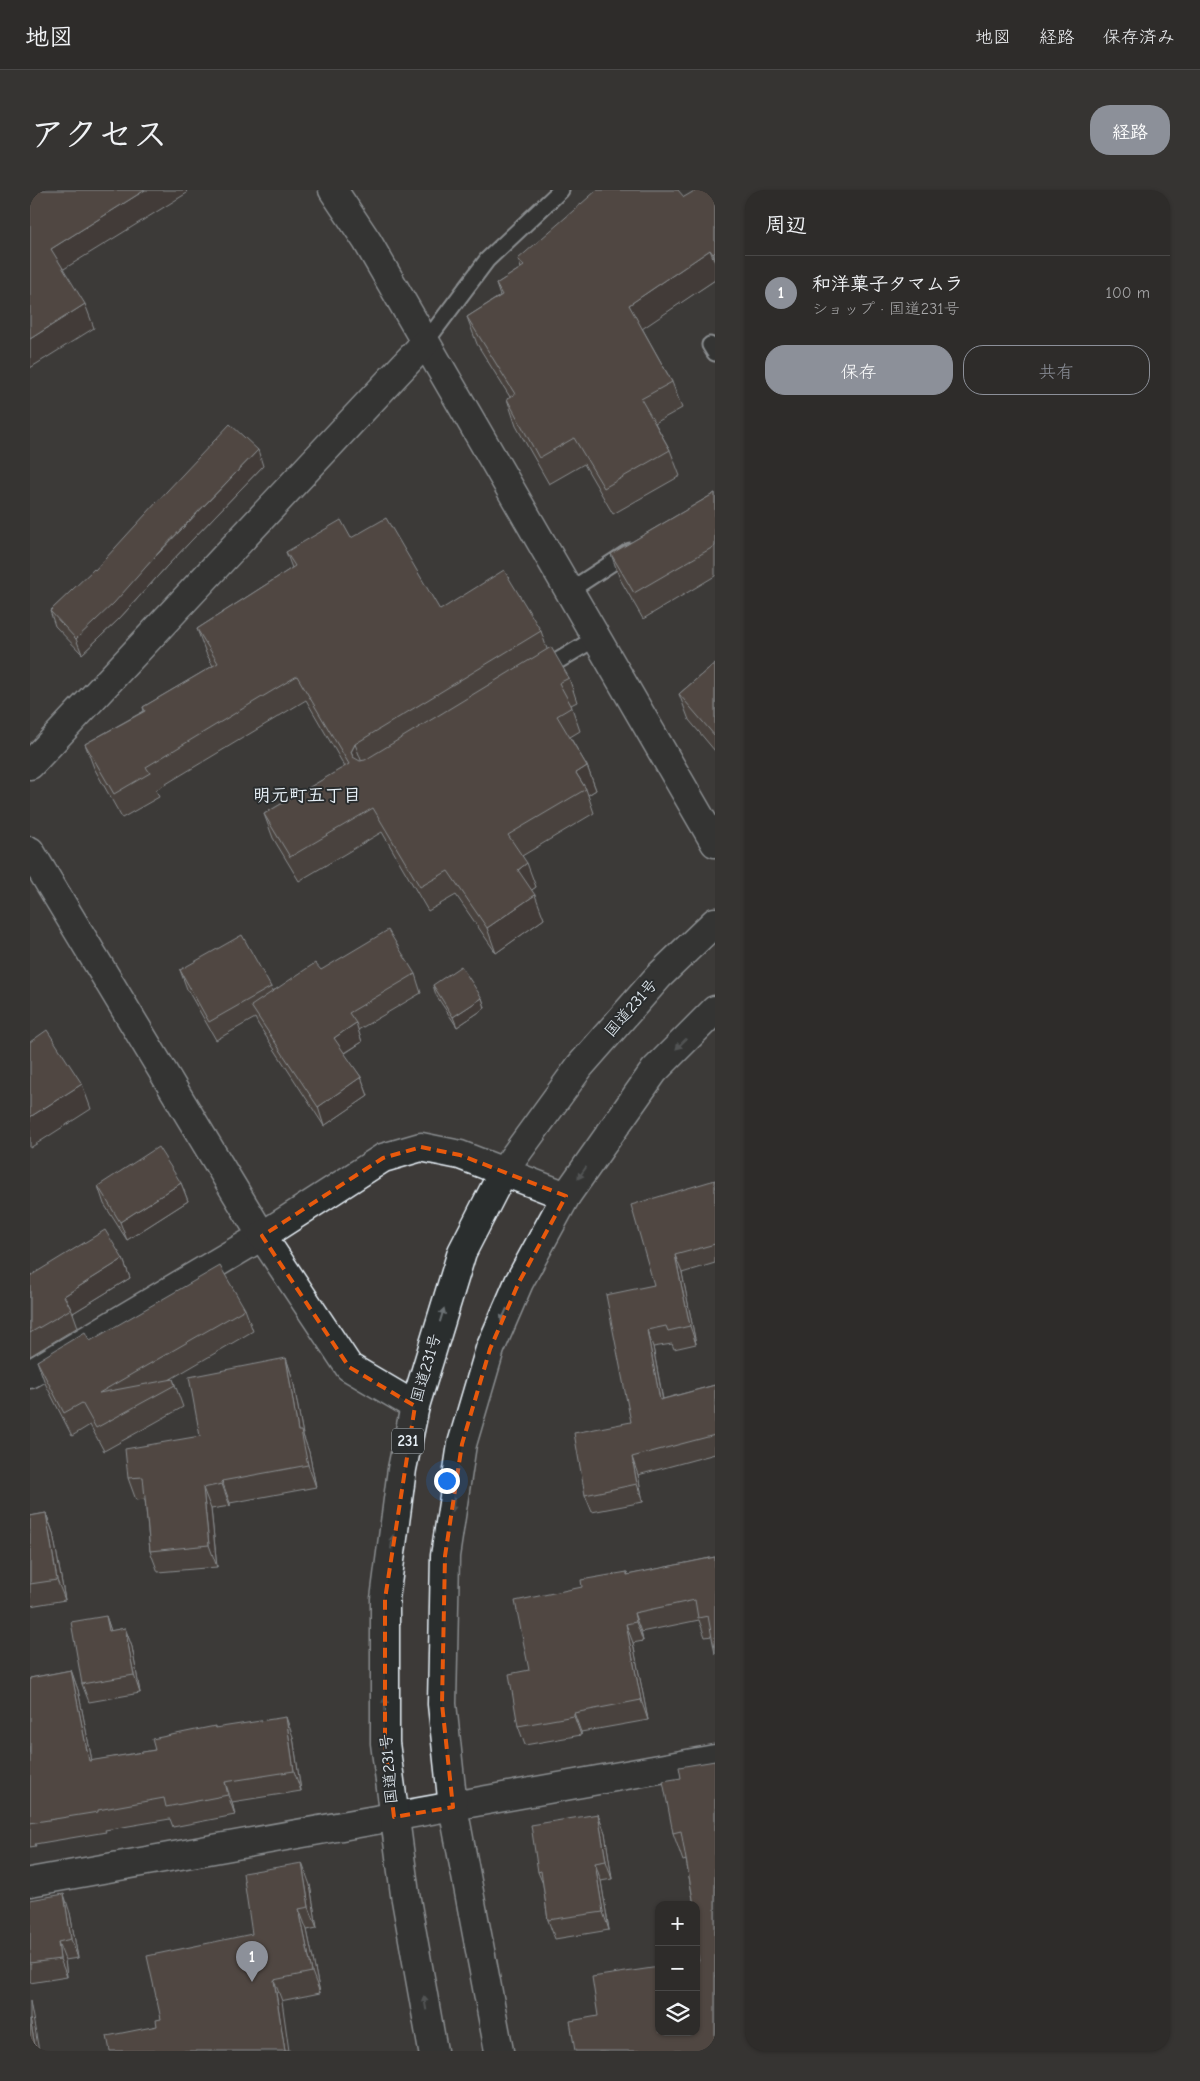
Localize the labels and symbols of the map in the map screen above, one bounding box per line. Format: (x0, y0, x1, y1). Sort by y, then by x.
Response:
district label: 明元町五丁目 (253, 785, 361, 806)
street label: 国道231号 (601, 975, 661, 1041)
one-way arrow (675, 1038, 687, 1050)
one-way arrow (577, 1166, 587, 1180)
one-way arrow (439, 1307, 447, 1322)
one-way arrow (500, 1308, 508, 1322)
street label: 国道231号 (408, 1331, 444, 1405)
road number: 231 (392, 1428, 424, 1454)
your location (434, 1468, 460, 1494)
one-way arrow (449, 1497, 457, 1513)
one-way arrow (389, 1533, 397, 1549)
one-way arrow (381, 1695, 389, 1711)
street label: 国道231号 (377, 1733, 401, 1805)
pin: 1 (236, 1941, 268, 1982)
one-way arrow (420, 1995, 428, 2011)

